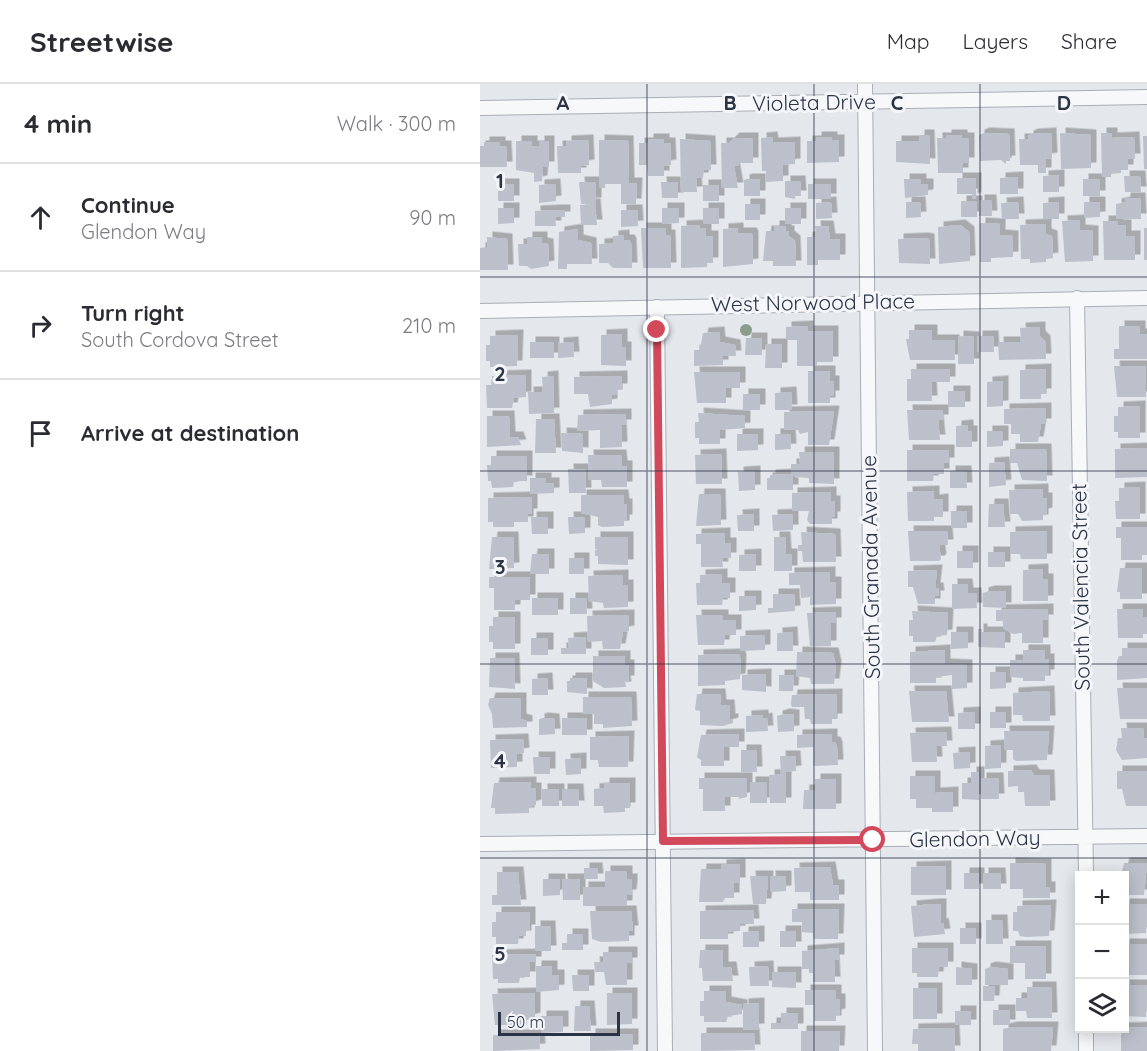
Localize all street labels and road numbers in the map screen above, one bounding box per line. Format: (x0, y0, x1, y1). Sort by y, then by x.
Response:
street label: Violeta Drive (752, 88, 876, 116)
street label: West Norwood Place (711, 287, 915, 317)
street label: South Granada Avenue (855, 455, 885, 679)
street label: South Valencia Street (1065, 483, 1095, 691)
street label: Glendon Way (909, 824, 1041, 852)

